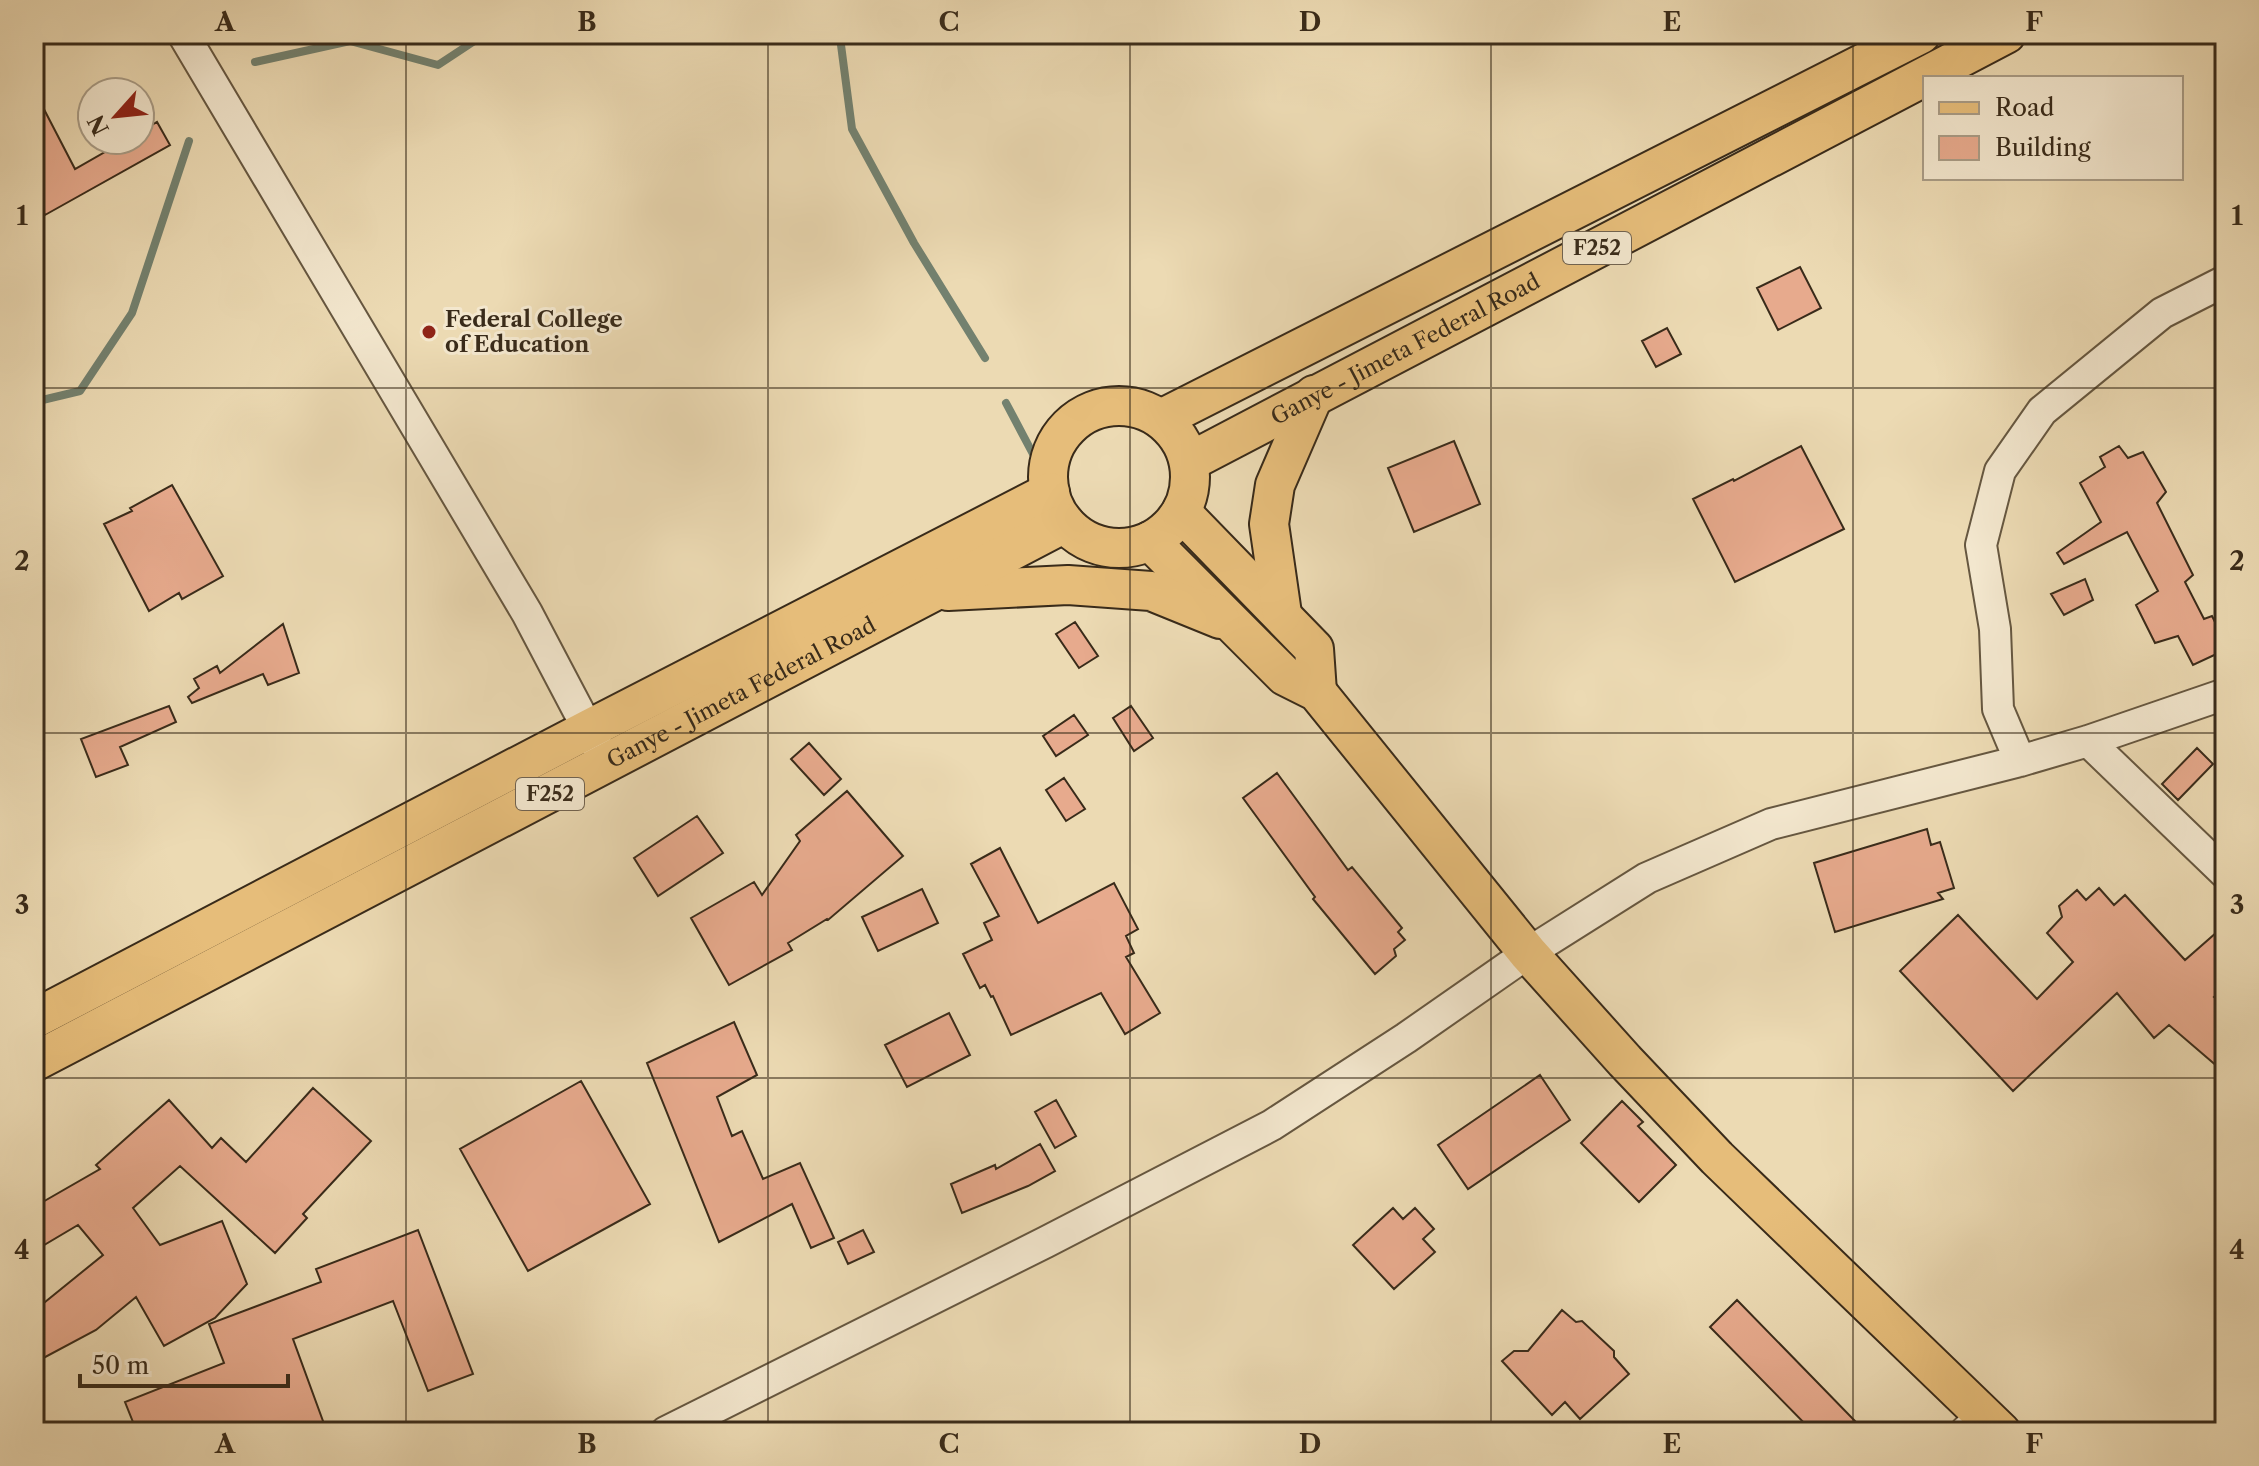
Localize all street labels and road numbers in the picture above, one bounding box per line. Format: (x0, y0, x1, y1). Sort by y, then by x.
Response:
road number: F252 (1563, 232, 1631, 264)
street label: Ganye - Jimeta Federal Road (1266, 267, 1544, 430)
street label: Ganye - Jimeta Federal Road (602, 611, 880, 774)
road number: F252 (516, 778, 584, 810)

